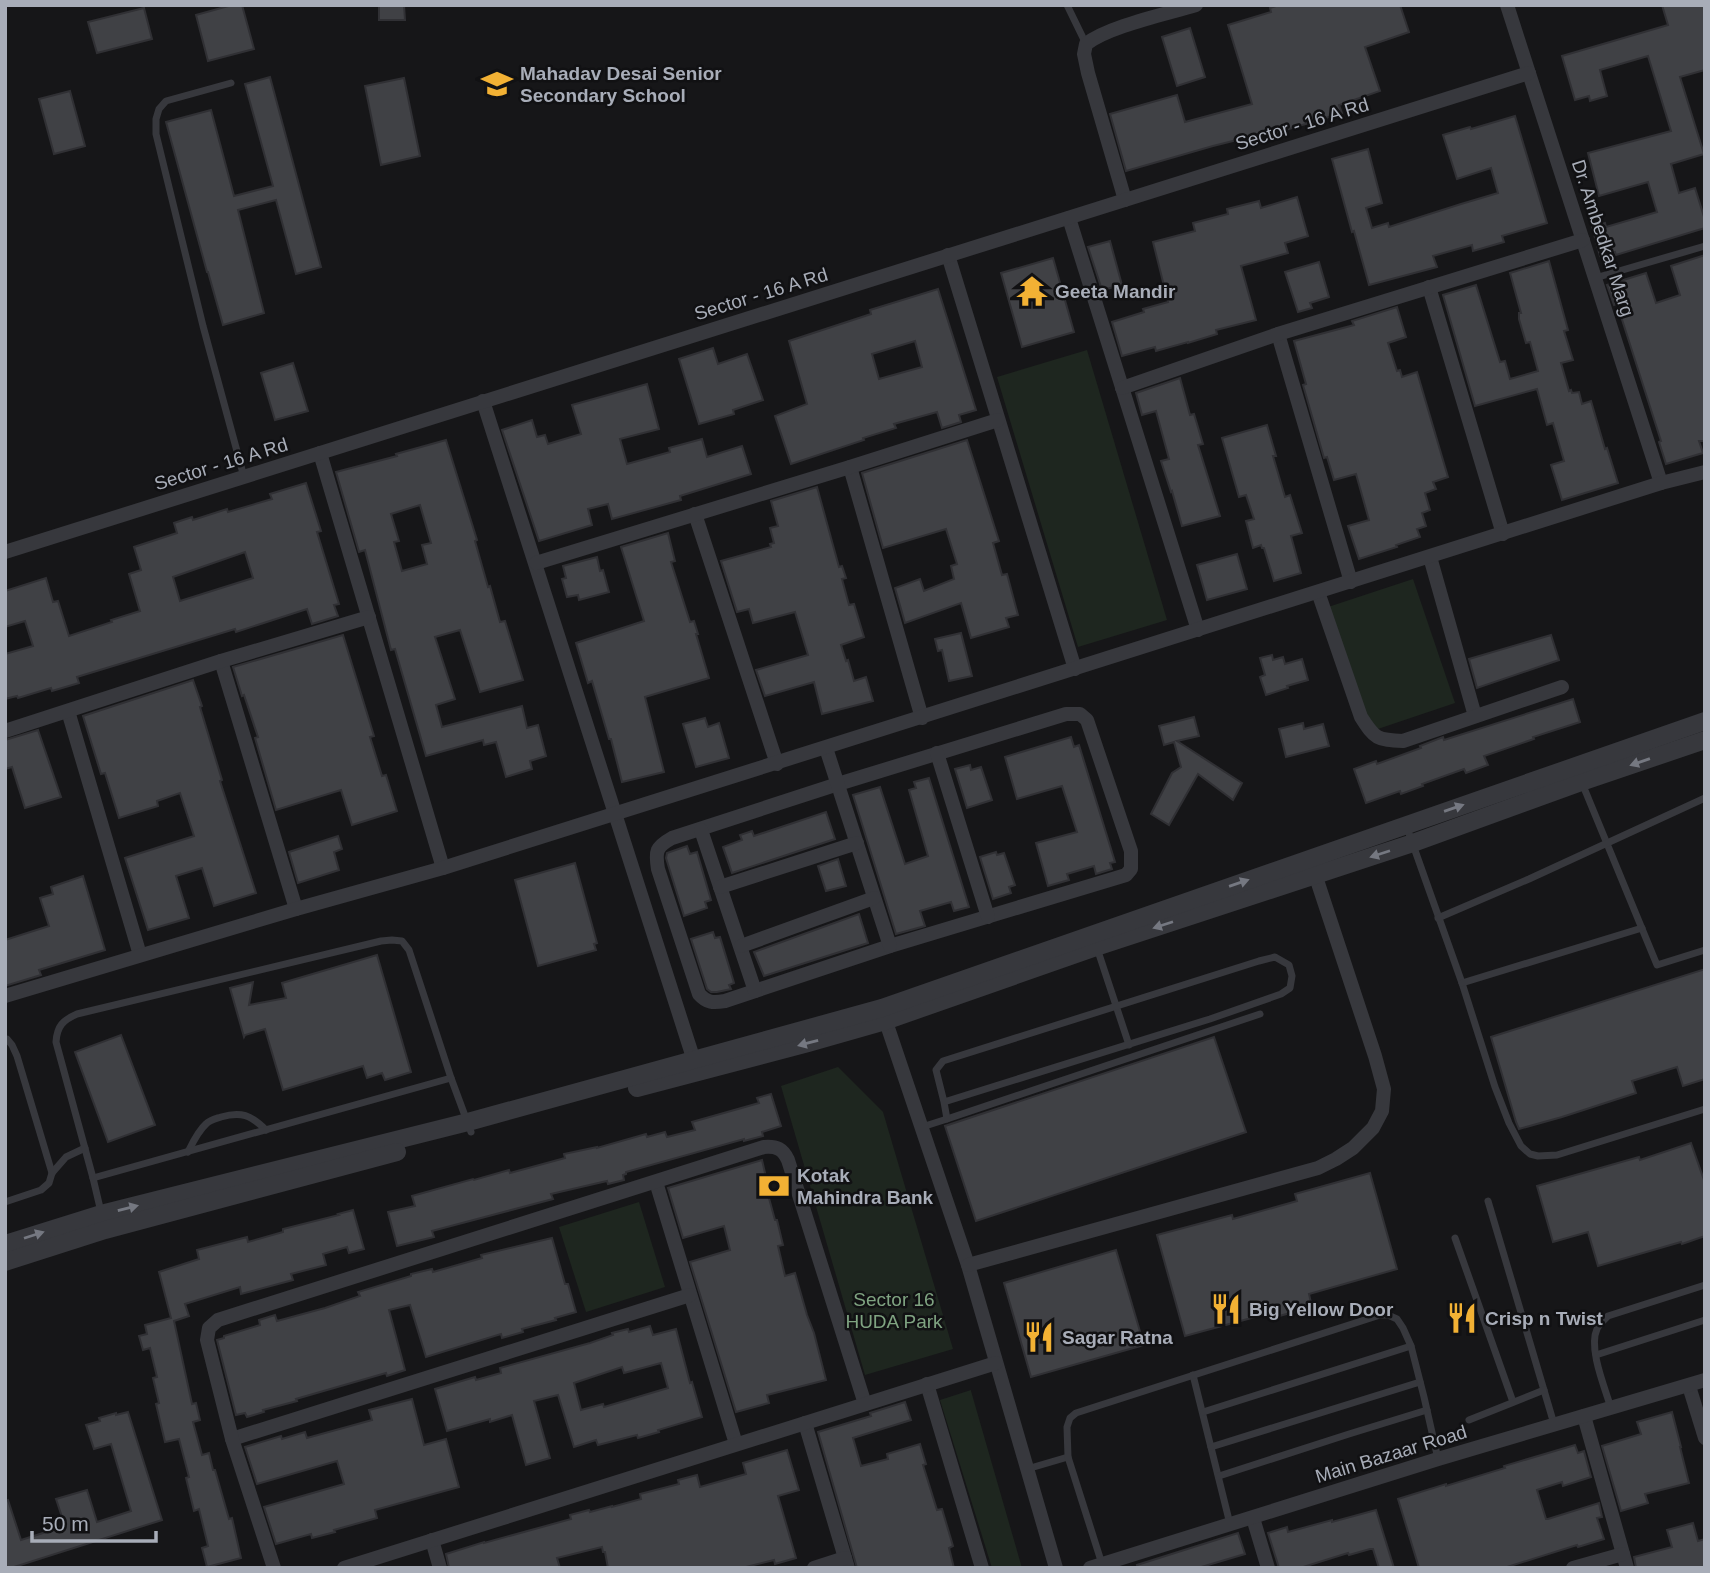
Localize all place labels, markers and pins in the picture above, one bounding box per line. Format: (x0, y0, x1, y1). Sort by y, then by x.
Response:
place label: Mahadav Desai Senior Secondary School (520, 63, 722, 106)
school or university icon: Mahadav Desai Senior Secondary School (480, 67, 514, 101)
temple icon: Geeta Mandir (1015, 274, 1049, 308)
place label: Geeta Mandir (1055, 281, 1176, 302)
place label: Kotak Mahindra Bank (797, 1165, 934, 1208)
bank icon: Kotak Mahindra Bank (757, 1169, 791, 1203)
restaurant icon: Big Yellow Door (1209, 1292, 1243, 1326)
place label: Big Yellow Door (1249, 1299, 1394, 1320)
restaurant icon: Crisp n Twist (1445, 1301, 1479, 1335)
place label: Crisp n Twist (1485, 1308, 1604, 1329)
restaurant icon: Sagar Ratna (1022, 1320, 1056, 1354)
place label: Sagar Ratna (1062, 1327, 1173, 1348)

